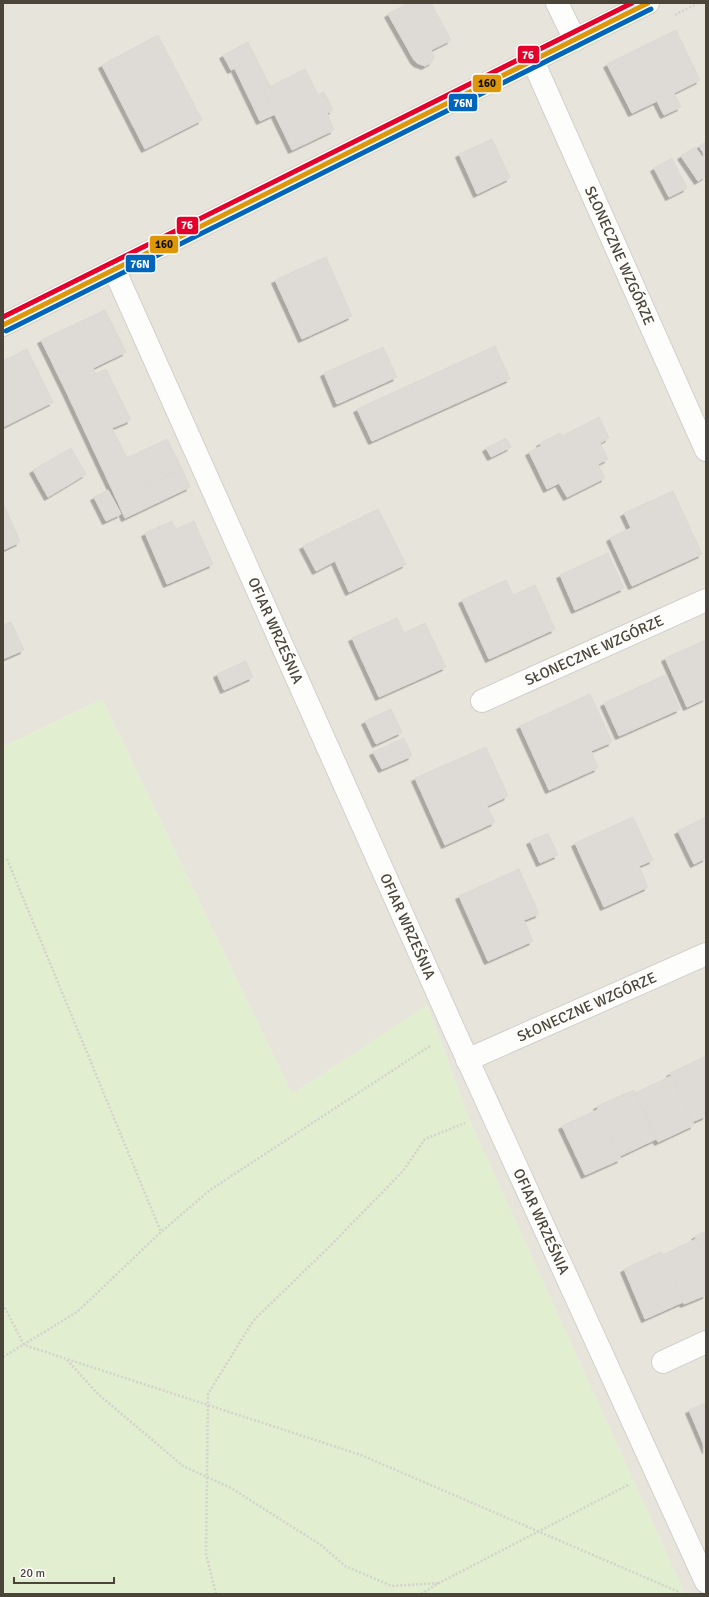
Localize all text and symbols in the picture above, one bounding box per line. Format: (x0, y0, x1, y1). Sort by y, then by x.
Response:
line badge: 76 (517, 45, 540, 64)
text: 76 (522, 49, 534, 62)
line badge: 160 (472, 74, 502, 93)
text: 160 (478, 77, 496, 90)
line badge: 76N (448, 93, 478, 112)
text: 76N (453, 97, 473, 110)
street label: SŁONECZNE WZGÓRZE (581, 183, 658, 328)
line badge: 76 (176, 216, 199, 235)
text: 76 (181, 219, 193, 232)
line badge: 160 (149, 235, 179, 254)
text: 160 (155, 238, 173, 251)
line badge: 76N (125, 254, 156, 273)
text: 76N (130, 258, 150, 271)
street label: OFIAR WRZEŚNIA (244, 575, 307, 686)
street label: SŁONECZNE WZGÓRZE (522, 611, 666, 690)
street label: OFIAR WRZEŚNIA (376, 870, 439, 982)
street label: SŁONECZNE WZGÓRZE (514, 968, 659, 1046)
street label: OFIAR WRZEŚNIA (509, 1166, 573, 1277)
scale bar (14, 1559, 114, 1585)
text: 20 m (20, 1566, 45, 1581)

